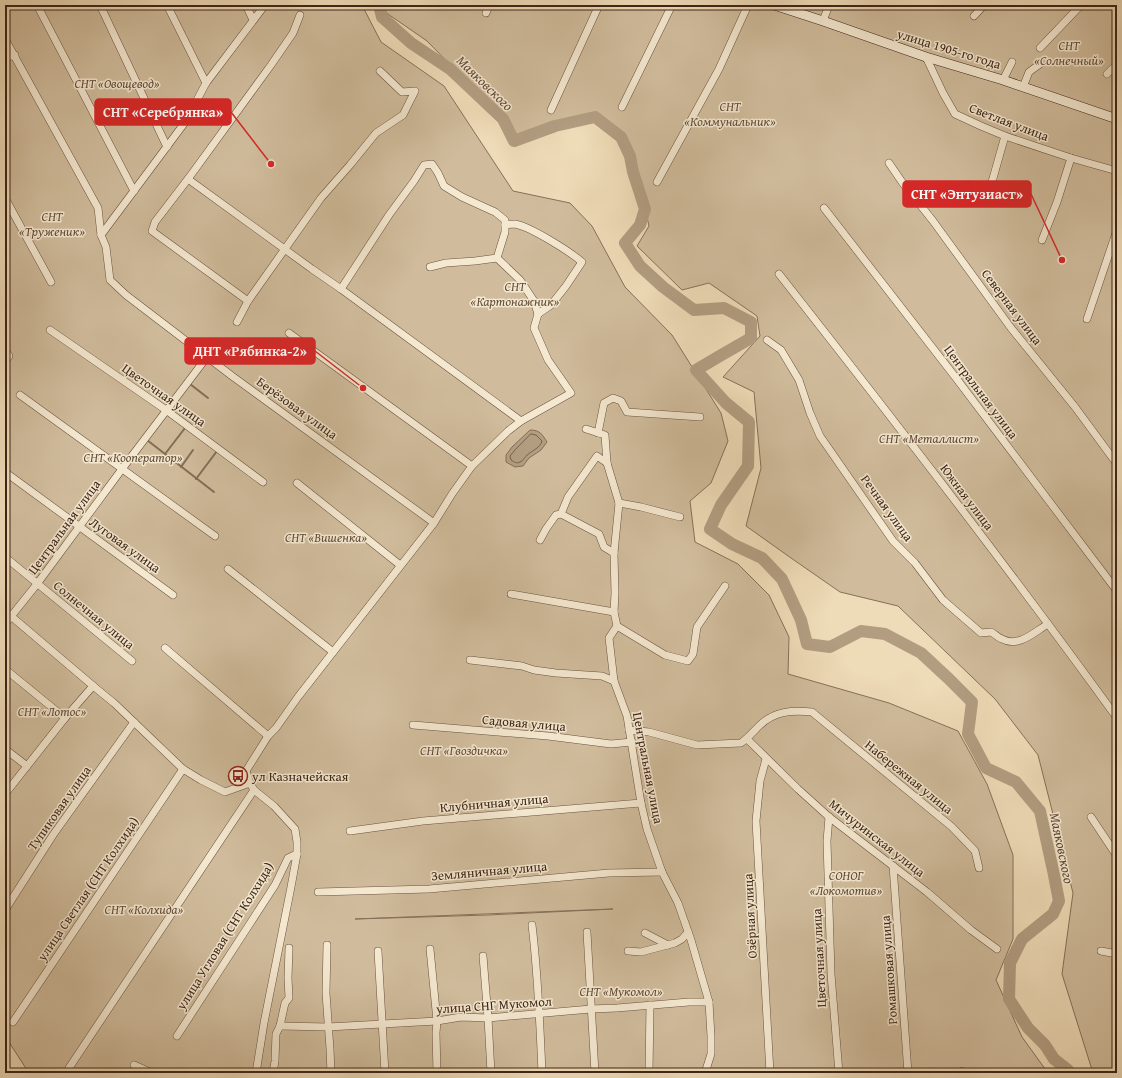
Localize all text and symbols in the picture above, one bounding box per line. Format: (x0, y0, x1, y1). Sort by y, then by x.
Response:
street label: улица 1905-го года (894, 24, 1004, 74)
park label: СНТ «Солнечный» (1034, 36, 1104, 70)
water label: Маяковского (452, 51, 518, 115)
park label: СНТ «Овощевод» (74, 74, 160, 93)
park label: СНТ «Коммунальник» (684, 97, 776, 131)
street label: Светлая улица (967, 98, 1052, 146)
callout: СНТ «Серебрянка» (95, 99, 231, 125)
text: СНТ «Серебрянка» (103, 102, 223, 122)
callout: СНТ «Энтузиаст» (903, 181, 1031, 207)
text: СНТ «Энтузиаст» (911, 184, 1023, 204)
park label: СНТ «Труженик» (19, 207, 85, 241)
street label: Северная улица (977, 265, 1047, 350)
park label: СНТ «Картонажник» (471, 277, 560, 311)
callout: ДНТ «Рябинка-2» (185, 338, 315, 364)
text: ДНТ «Рябинка-2» (192, 341, 307, 361)
street label: Центральная улица (939, 341, 1023, 444)
street label: Цветочная улица (118, 359, 211, 432)
street label: Берёзовая улица (253, 372, 342, 444)
park label: СНТ «Металлист» (879, 429, 979, 448)
park label: СНТ «Кооператор» (83, 448, 183, 467)
street label: Южная улица (936, 460, 999, 535)
street label: Речная улица (856, 471, 918, 546)
street label: Центральная улица (23, 475, 105, 578)
street label: Луговая улица (85, 513, 165, 578)
park label: СНТ «Вишенка» (285, 528, 367, 547)
street label: Солнечная улица (49, 576, 139, 654)
park label: СНТ «Лотос» (18, 702, 87, 721)
street label: Садовая улица (481, 710, 567, 736)
street label: Центральная улица (628, 711, 668, 826)
street label: Набережная улица (861, 735, 958, 819)
park label: СНТ «Гвоздичка» (420, 741, 508, 760)
street label: Тупиковая улица (23, 761, 96, 854)
bus stop icon: ул Казначейская (227, 765, 249, 787)
place label: ул Казначейская (251, 767, 349, 786)
street label: Клубничная улица (439, 789, 550, 817)
street label: Мичуринская улица (825, 794, 930, 882)
water label: Маяковского (1045, 811, 1079, 885)
street label: улица Светлая (СНТ Колхида) (32, 813, 143, 966)
street label: Земляничная улица (430, 856, 549, 886)
street label: улица Угловая (СНТ Колхида) (171, 859, 278, 1014)
park label: СОНОГ «Локомотив» (810, 866, 882, 900)
street label: Озёрная улица (738, 872, 762, 959)
park label: СНТ «Колхида» (105, 900, 184, 919)
street label: Цветочная улица (807, 907, 831, 1008)
street label: Ромашковая улица (876, 914, 902, 1025)
park label: СНТ «Мукомол» (579, 982, 663, 1001)
street label: улица СНГ Мукомол (434, 991, 553, 1019)

